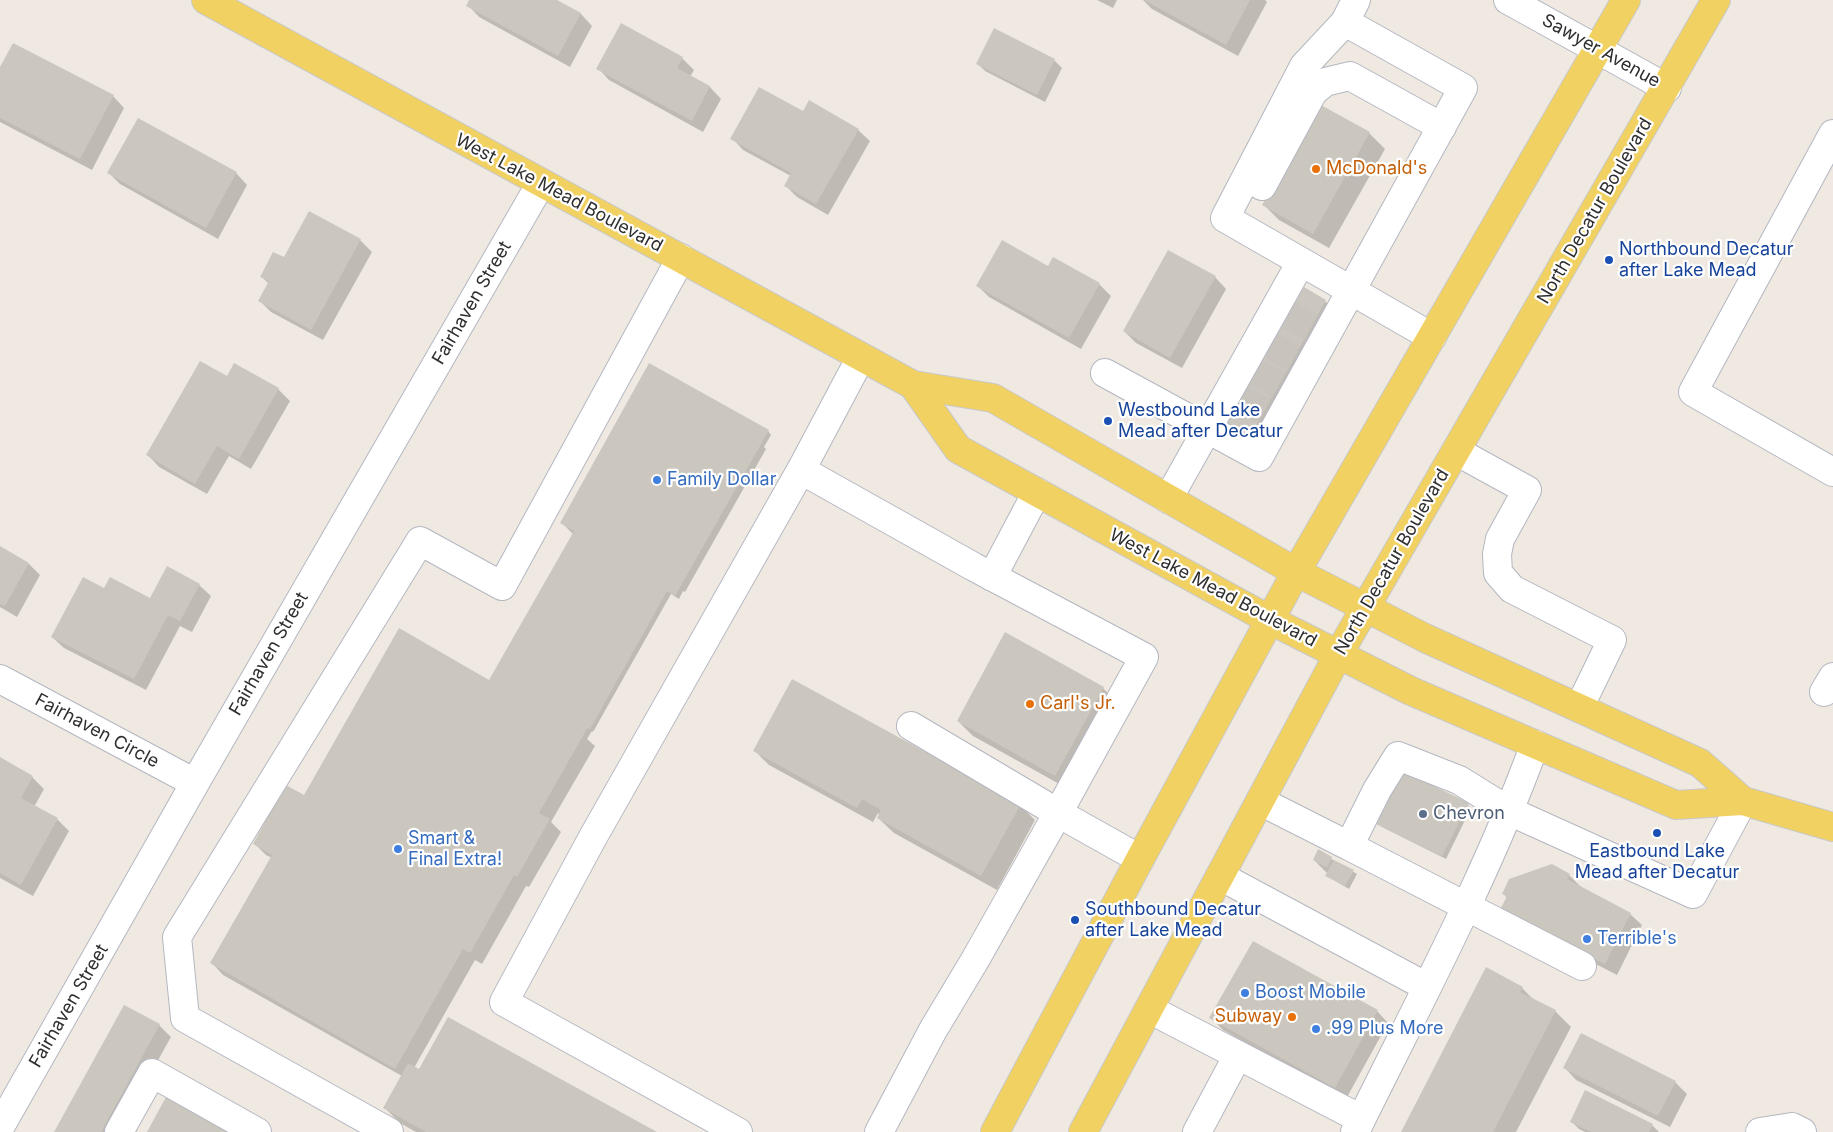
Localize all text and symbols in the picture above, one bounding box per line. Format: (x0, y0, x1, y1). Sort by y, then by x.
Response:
street label: Sawyer Avenue (1538, 10, 1664, 92)
street label: North Decatur Boulevard (1533, 114, 1657, 308)
street label: West Lake Mead Boulevard (452, 129, 666, 257)
place label: McDonald's (1326, 158, 1427, 180)
marker: McDonald's (1310, 163, 1322, 175)
street label: Fairhaven Street (428, 237, 516, 369)
place label: Northbound Decatur after Lake Mead (1619, 239, 1793, 282)
marker: Northbound Decatur after Lake Mead (1603, 254, 1615, 266)
place label: Westbound Lake Mead after Decatur (1118, 400, 1283, 442)
marker: Westbound Lake Mead after Decatur (1102, 415, 1114, 427)
street label: North Decatur Boulevard (1330, 465, 1454, 659)
place label: Family Dollar (667, 469, 776, 491)
marker: Family Dollar (651, 474, 663, 486)
street label: West Lake Mead Boulevard (1106, 524, 1320, 652)
street label: Fairhaven Street (225, 588, 313, 720)
street label: Fairhaven Circle (31, 689, 163, 773)
place label: Carl's Jr. (1040, 693, 1116, 715)
marker: Carl's Jr. (1024, 698, 1036, 710)
place label: Chevron (1433, 803, 1505, 825)
marker: Chevron (1417, 808, 1429, 820)
marker: Eastbound Lake Mead after Decatur (1651, 827, 1663, 839)
place label: Smart & Final Extra! (408, 828, 502, 871)
place label: Eastbound Lake Mead after Decatur (1575, 841, 1739, 884)
marker: Smart & Final Extra! (392, 843, 404, 855)
place label: Southbound Decatur after Lake Mead (1085, 899, 1261, 942)
marker: Southbound Decatur after Lake Mead (1069, 914, 1081, 926)
place label: Terrible's (1597, 928, 1677, 950)
marker: Terrible's (1581, 933, 1593, 945)
street label: Fairhaven Street (25, 940, 113, 1072)
place label: Boost Mobile (1255, 982, 1366, 1004)
marker: Boost Mobile (1239, 987, 1251, 999)
place label: Subway (1214, 1006, 1282, 1028)
marker: Subway (1286, 1011, 1298, 1023)
place label: .99 Plus More (1326, 1018, 1444, 1040)
marker: .99 Plus More (1310, 1023, 1322, 1035)

